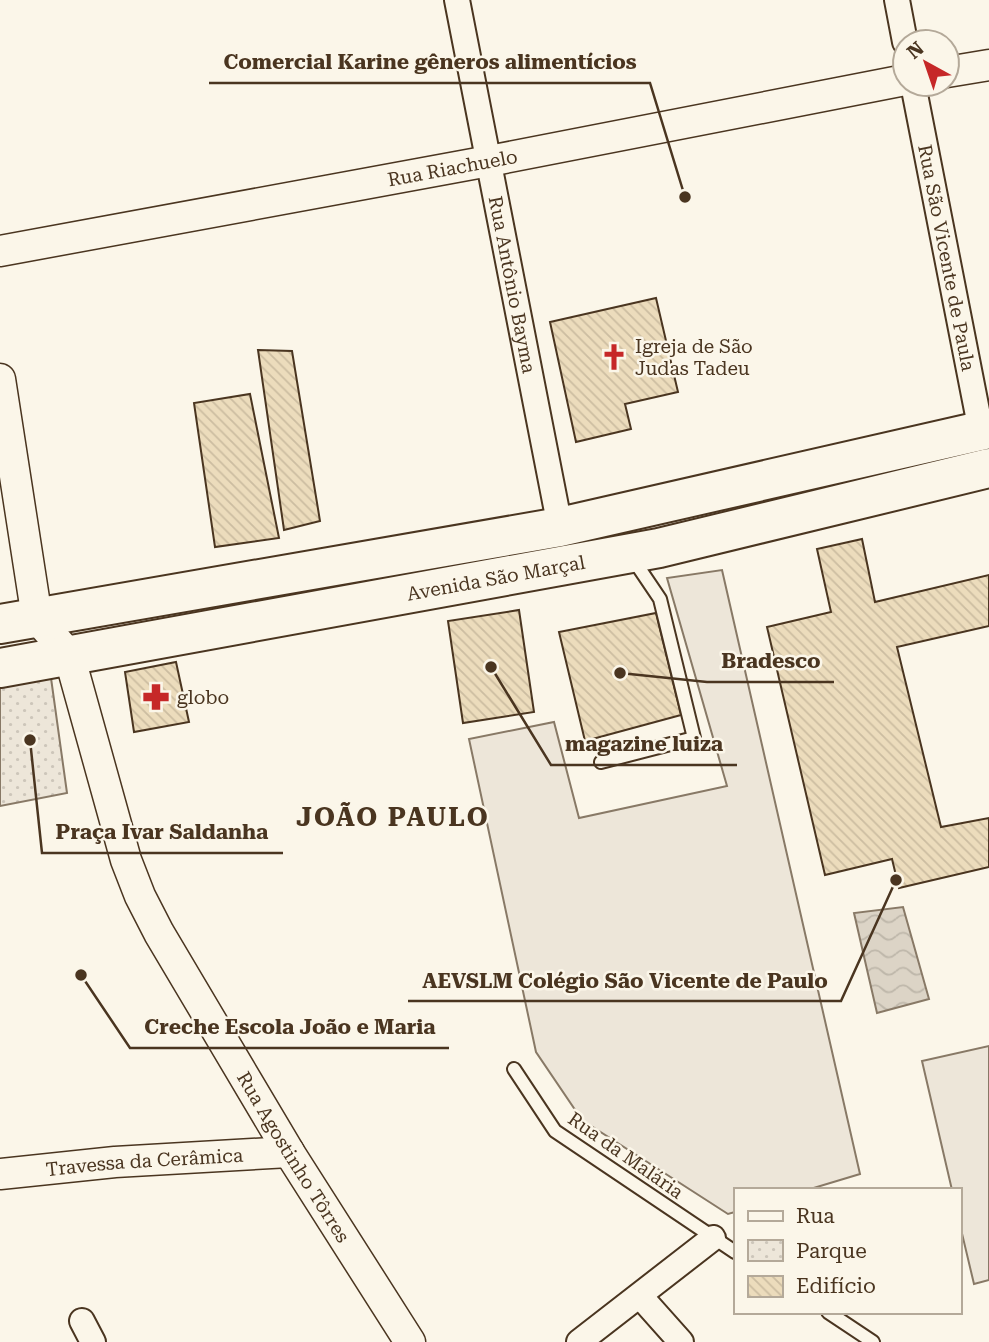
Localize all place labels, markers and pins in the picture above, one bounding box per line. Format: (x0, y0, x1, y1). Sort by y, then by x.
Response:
callout: Comercial Karine gêneros alimentícios (209, 41, 650, 83)
place label: Igreja de São Judas Tadeu (635, 335, 753, 380)
church icon: Igreja de São Judas Tadeu (599, 342, 629, 372)
callout: Bradesco (707, 640, 834, 682)
pharmacy icon: globo (141, 682, 171, 712)
place label: globo (177, 686, 229, 709)
callout: magazine luiza (551, 723, 737, 765)
callout: Praça Ivar Saldanha (42, 811, 283, 853)
callout: AEVSLM Colégio São Vicente de Paulo (408, 959, 841, 1001)
callout: Creche Escola João e Maria (130, 1006, 449, 1048)

